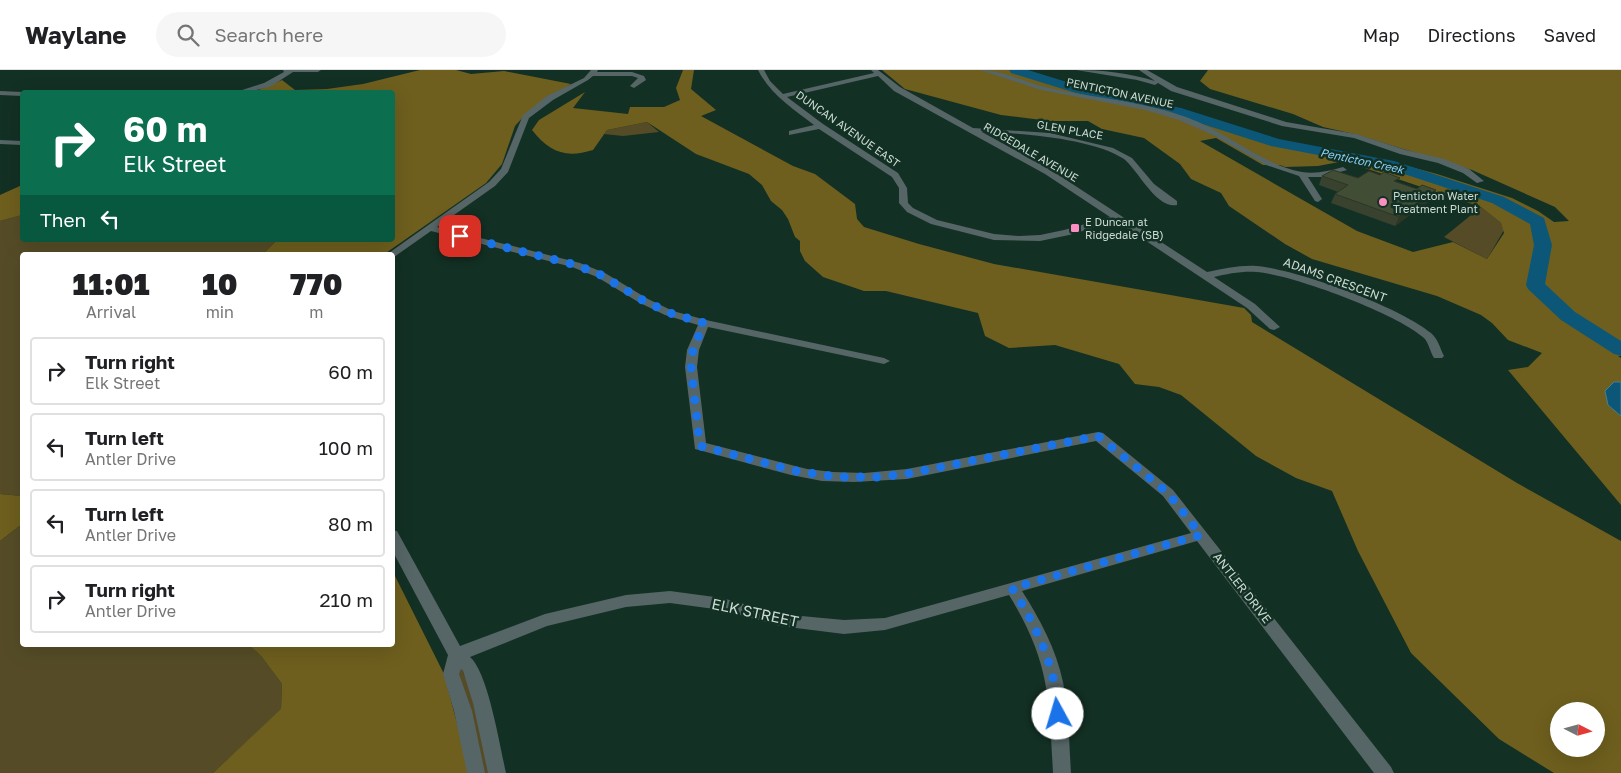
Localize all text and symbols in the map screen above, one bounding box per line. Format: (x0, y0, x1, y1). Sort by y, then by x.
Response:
search box (156, 12, 506, 57)
text: Waylane (25, 20, 126, 49)
icon: search (174, 21, 202, 49)
text: Search here (214, 23, 323, 46)
text: Map (1363, 24, 1399, 46)
text: Directions (1427, 24, 1515, 46)
text: Saved (1543, 24, 1596, 46)
street label: PENTICTON AVENUE (1065, 75, 1175, 110)
street label: DUNCAN AVENUE EAST (794, 88, 903, 170)
text: 60 m (123, 108, 207, 150)
icon: right (40, 110, 105, 175)
street label: GLEN PLACE (1036, 117, 1104, 142)
street label: RIDGEDALE AVENUE (982, 119, 1081, 184)
water label: Penticton Creek (1319, 145, 1407, 176)
text: Elk Street (123, 150, 227, 177)
place label: Penticton Water Treatment Plant (1393, 189, 1479, 215)
marker: Penticton Water Treatment Plant (1377, 196, 1389, 208)
icon: left (96, 205, 124, 233)
text: Then (40, 208, 86, 231)
pin (439, 215, 481, 257)
place label: E Duncan at Ridgedale (SB) (1085, 215, 1164, 241)
icon: arrive (446, 222, 474, 250)
marker: E Duncan at Ridgedale (SB) (1069, 222, 1081, 234)
street label: ADAMS CRESCENT (1282, 254, 1389, 305)
text: 11:01 (72, 266, 150, 302)
text: 10 (202, 266, 238, 302)
text: 770 (290, 266, 343, 302)
text: Arrival (86, 302, 136, 322)
text: min (206, 302, 234, 322)
text: m (309, 302, 323, 322)
text: Turn right (85, 350, 175, 373)
icon: right (42, 357, 70, 385)
text: 60 m (328, 360, 373, 383)
text: Elk Street (85, 373, 160, 393)
text: Turn left (85, 426, 164, 449)
icon: left (42, 433, 70, 461)
text: 100 m (319, 436, 373, 459)
text: Antler Drive (85, 449, 176, 469)
text: Turn left (85, 502, 164, 525)
icon: left (42, 509, 70, 537)
text: 80 m (328, 512, 373, 535)
text: Antler Drive (85, 525, 176, 545)
street label: ANTLER DRIVE (1210, 549, 1275, 626)
text: Turn right (85, 578, 175, 601)
icon: right (42, 585, 70, 613)
text: 210 m (319, 588, 373, 611)
street label: ELK STREET (710, 594, 800, 630)
text: Antler Drive (85, 601, 176, 621)
position arrow (1031, 687, 1083, 739)
north arrow (1550, 702, 1605, 758)
map controls (1550, 702, 1605, 757)

